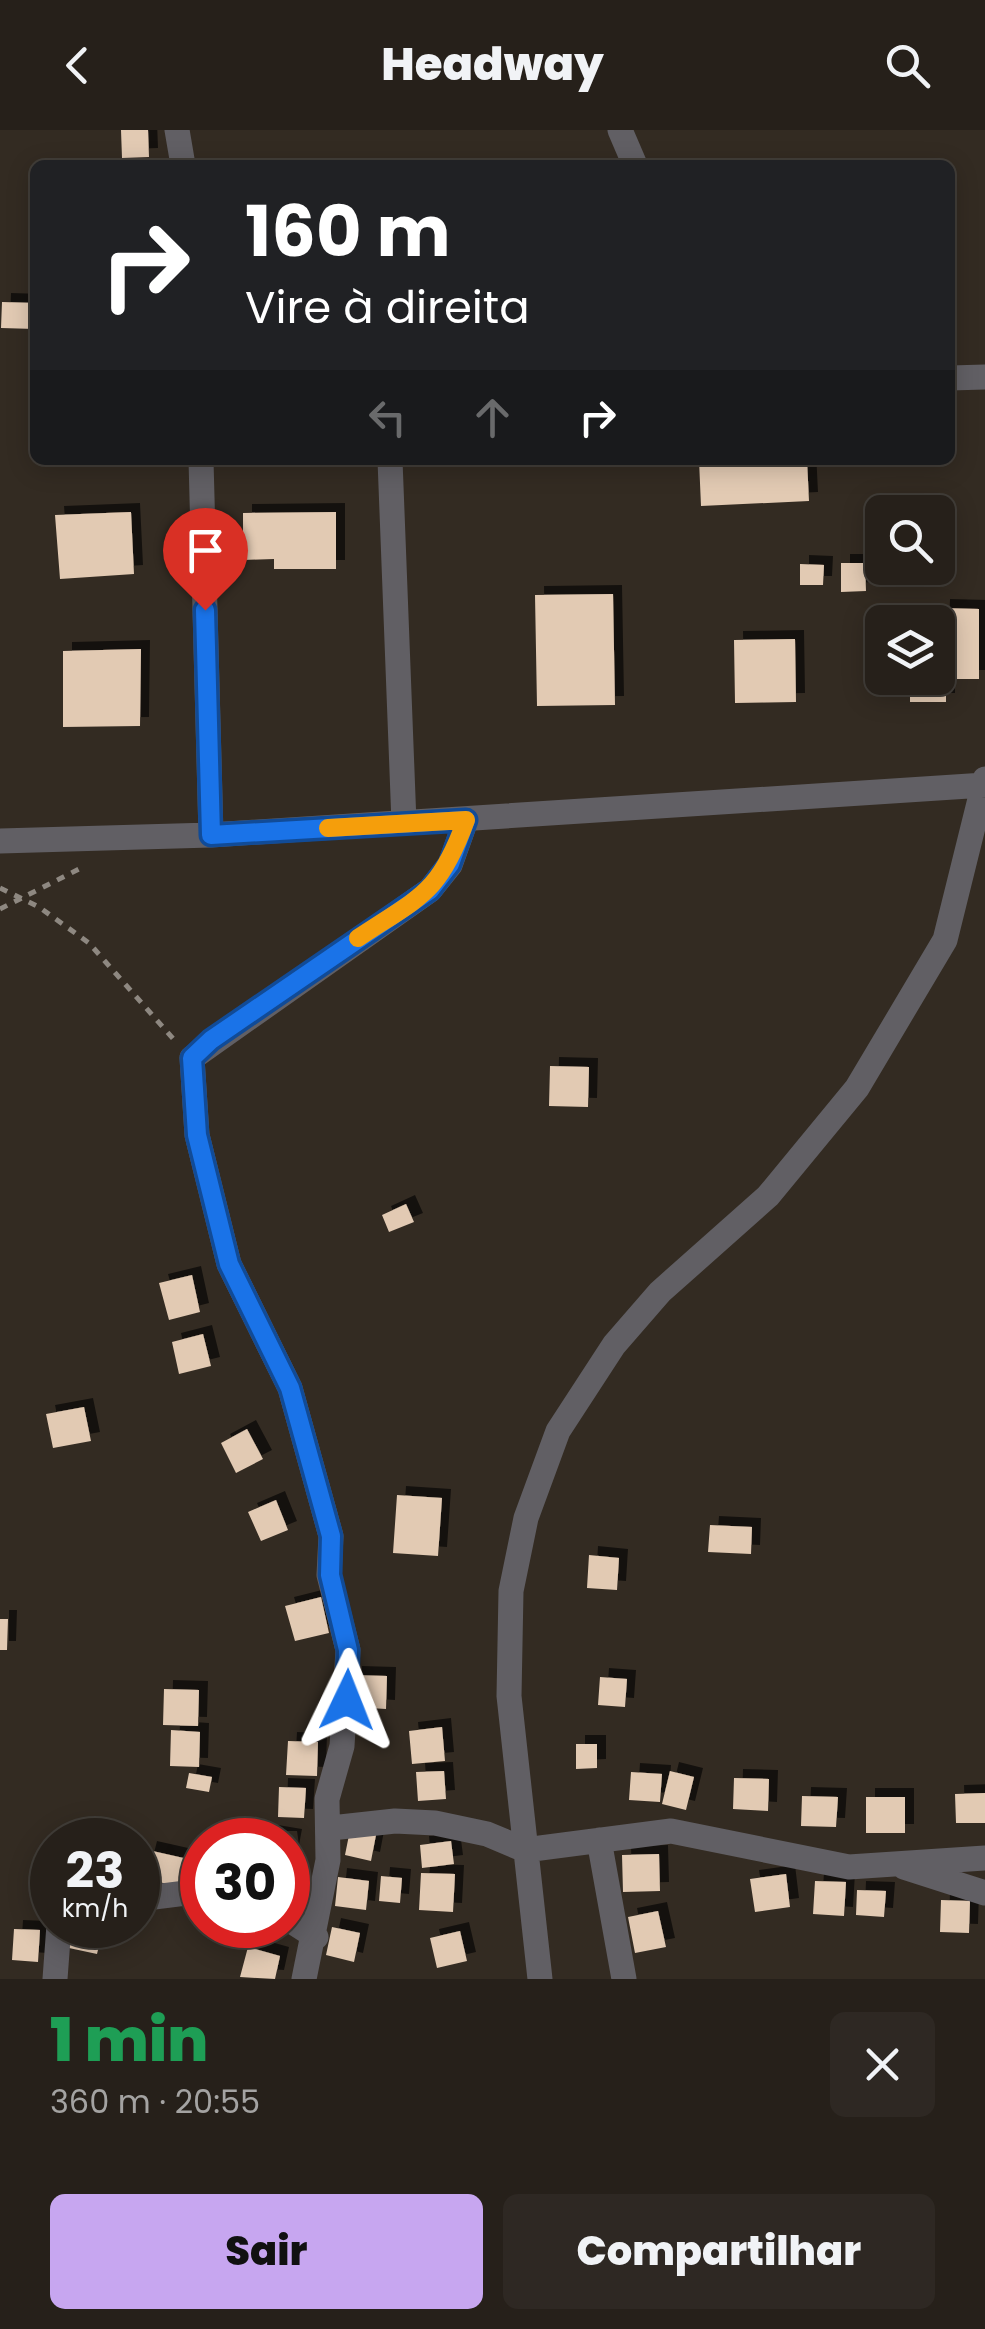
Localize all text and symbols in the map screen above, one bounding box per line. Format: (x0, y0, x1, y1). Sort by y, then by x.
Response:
text: Headway (381, 33, 604, 96)
icon: back (50, 38, 105, 93)
icon: search (880, 38, 935, 93)
text: 160 m (245, 182, 451, 281)
icon: right (80, 200, 210, 330)
text: Vire à direita (245, 276, 530, 339)
icon: left (360, 390, 415, 445)
icon: ahead (465, 390, 520, 445)
icon: right (570, 390, 625, 445)
map controls (865, 495, 955, 695)
button: search (865, 495, 955, 585)
pin (163, 508, 248, 611)
icon: arrive (178, 523, 233, 578)
button: layers (865, 605, 955, 695)
position arrow (295, 1648, 399, 1752)
speed limit sign: 30 (180, 1818, 310, 1948)
text: 23 (66, 1835, 124, 1906)
text: km/h (62, 1891, 128, 1926)
text: 1 min (50, 1998, 208, 2082)
button: close (830, 2012, 935, 2117)
text: 360 m · 20:55 (50, 2079, 260, 2124)
button: Sair (50, 2194, 483, 2309)
button: Compartilhar (503, 2194, 935, 2309)

